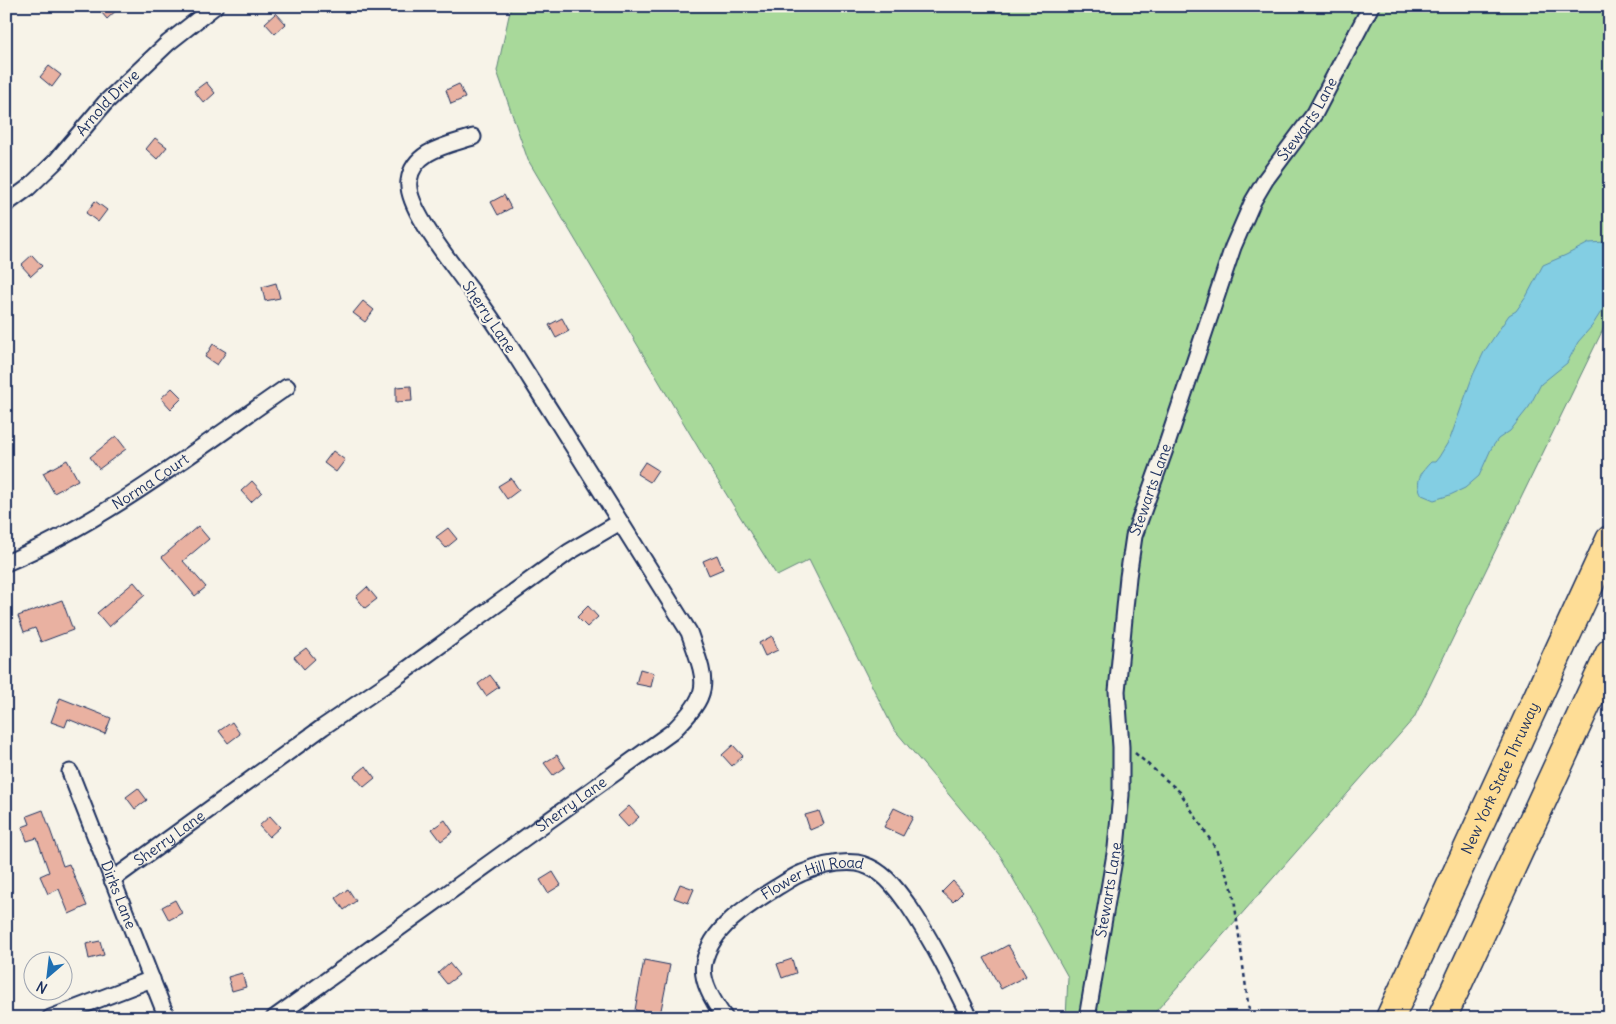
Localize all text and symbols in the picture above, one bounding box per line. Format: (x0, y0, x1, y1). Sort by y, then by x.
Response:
street label: Arnold Drive (71, 65, 143, 139)
street label: Stewarts Lane (1273, 74, 1341, 164)
street label: Sherry Lane (458, 277, 520, 356)
street label: Stewarts Lane (1125, 441, 1175, 538)
street label: Norma Court (108, 449, 192, 514)
street label: New York State Thruway (1457, 699, 1543, 857)
street label: Sherry Lane (532, 772, 610, 836)
street label: Sherry Lane (130, 806, 208, 870)
street label: Stewarts Lane (1091, 841, 1126, 939)
street label: Flower Hill Road (757, 852, 866, 904)
street label: Dirks Lane (97, 858, 141, 931)
north arrow (22, 952, 72, 1002)
text: N (33, 977, 50, 998)

